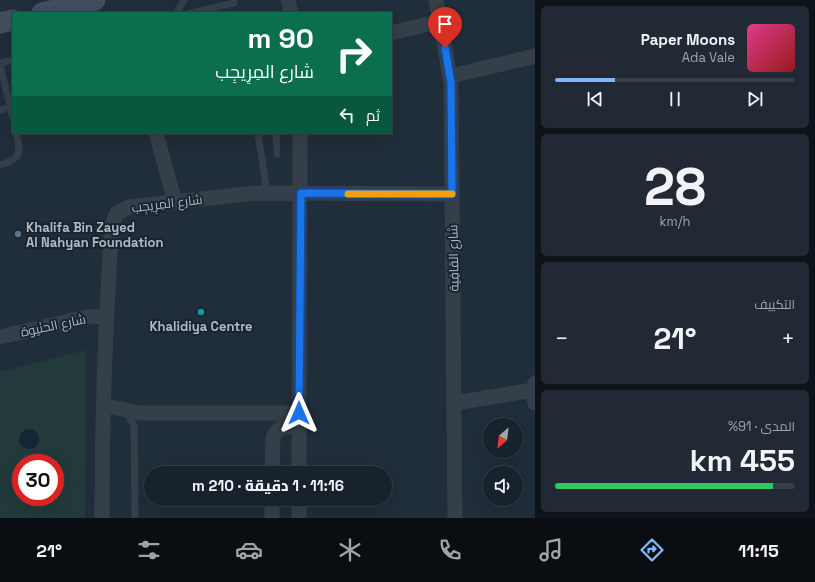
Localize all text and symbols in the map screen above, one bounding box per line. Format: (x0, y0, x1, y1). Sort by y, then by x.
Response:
pin (428, 7.0, 462, 48)
icon: arrive (434, 13, 456, 35)
text: 90 m (248, 20, 314, 56)
icon: right (328, 28, 380, 80)
text: Paper Moons (641, 30, 735, 49)
text: Ada Vale (682, 49, 735, 66)
text: شارع المِرِيجِب (215, 60, 314, 83)
icon: previous (584, 88, 606, 110)
icon: pause (664, 88, 686, 110)
icon: next (744, 88, 766, 110)
icon: left (336, 104, 358, 126)
text: ثم (366, 106, 380, 125)
text: 28 (644, 154, 706, 220)
street label: شارع المِرِيجِب (131, 191, 204, 217)
text: km/h (660, 213, 690, 230)
place label: Khalifa Bin Zayed Al Nahyan Foundation (26, 219, 164, 251)
street label: شارع القافِية (444, 224, 463, 292)
marker: Khalifa Bin Zayed Al Nahyan Foundation (13, 229, 23, 239)
text: التكييف (754, 296, 795, 313)
marker: Khalidiya Centre (196, 307, 206, 317)
street label: شارع الحنَيوة (19, 310, 87, 341)
place label: Khalidiya Centre (149, 318, 253, 335)
text: 21° (653, 319, 697, 358)
text: − (555, 324, 569, 352)
text: + (781, 324, 795, 352)
position arrow (278, 392, 320, 434)
north arrow (483, 418, 523, 458)
map controls (483, 418, 523, 506)
text: المدى · 91% (728, 418, 795, 435)
text: 455 km (690, 441, 795, 480)
speed limit sign: 30 (12, 454, 64, 506)
button: sound (483, 466, 523, 506)
text: 11:16 · 1 دقيقة · 210 m (192, 476, 344, 495)
icon: filters (135, 536, 163, 564)
icon: car (235, 536, 263, 564)
icon: climate (336, 536, 364, 564)
icon: phone (436, 536, 464, 564)
icon: music (537, 536, 565, 564)
icon: directions (638, 536, 666, 564)
text: 21° (36, 539, 62, 562)
text: 11:15 (738, 539, 779, 562)

